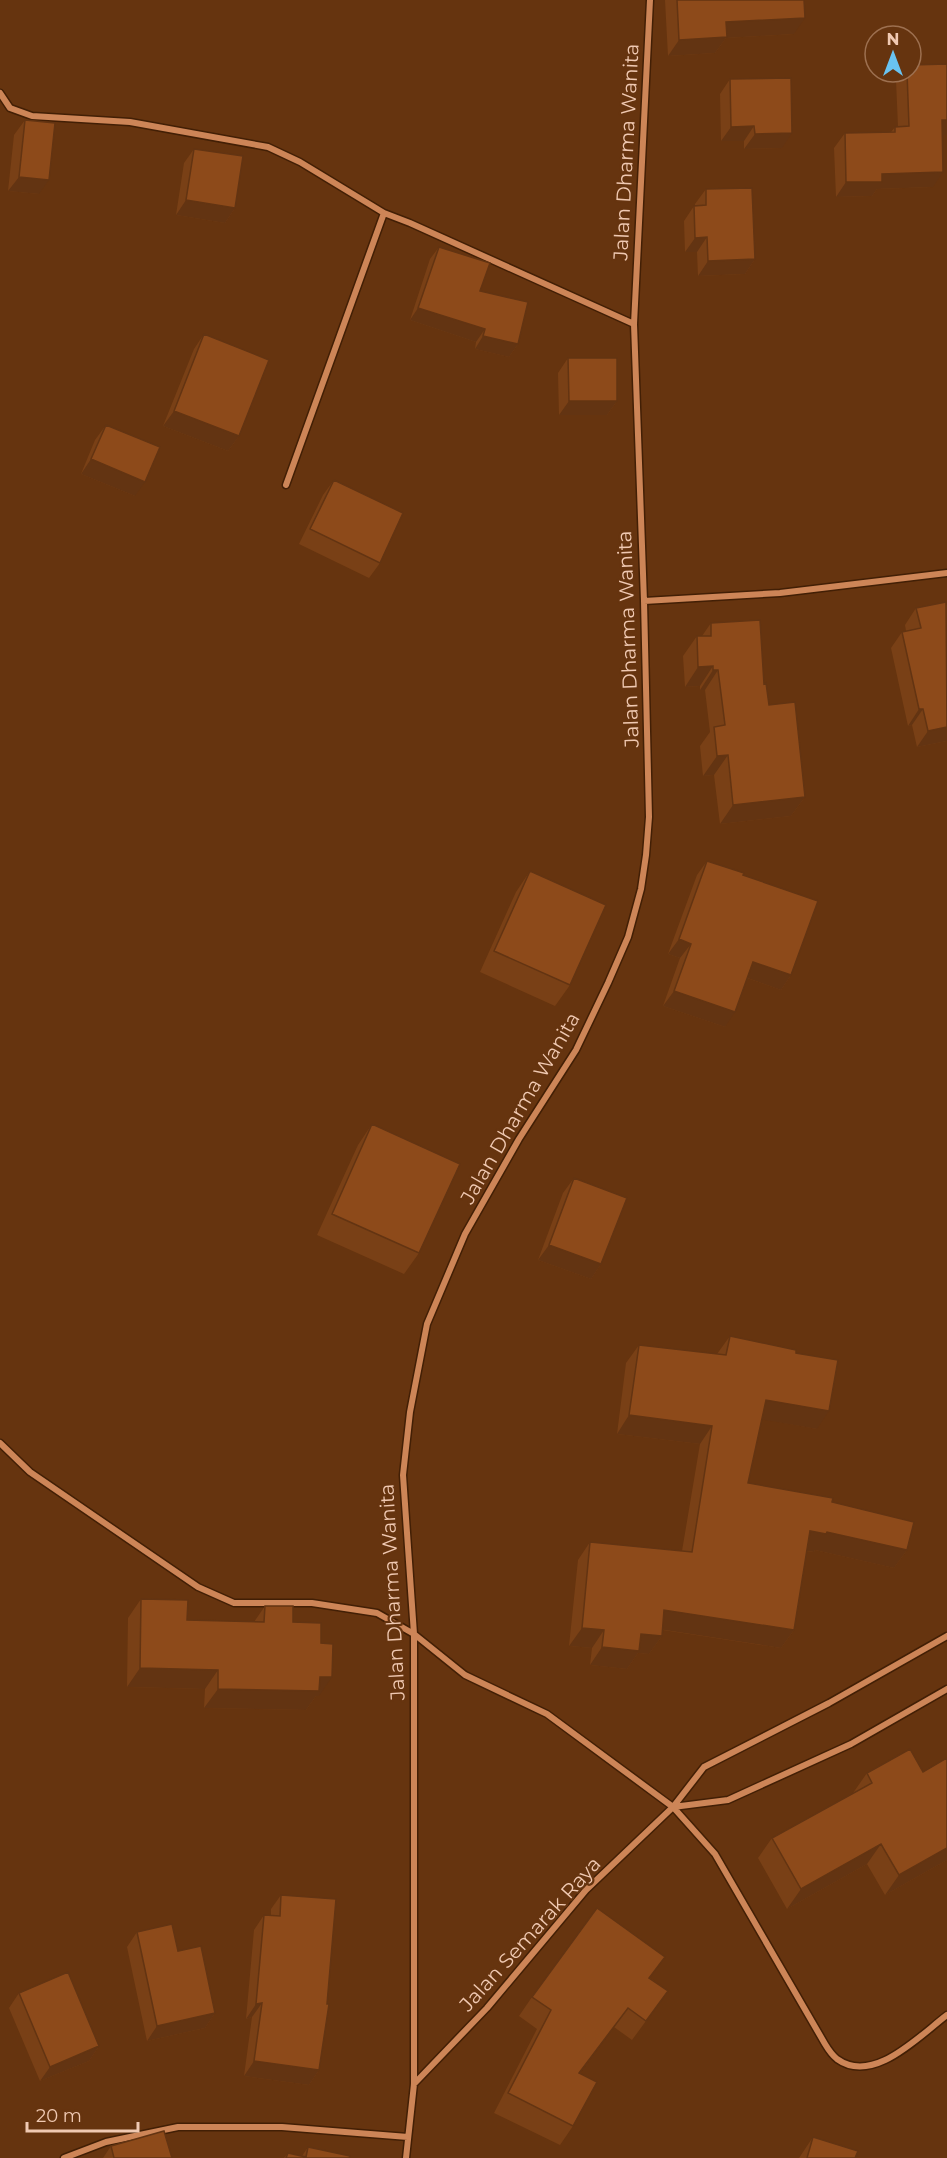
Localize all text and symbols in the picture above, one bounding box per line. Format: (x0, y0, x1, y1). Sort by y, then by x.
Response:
north arrow (863, 24, 923, 84)
text: N (887, 30, 899, 49)
street label: Jalan Dharma Wanita (608, 43, 644, 262)
street label: Jalan Dharma Wanita (612, 530, 644, 749)
street label: Jalan Dharma Wanita (455, 1008, 585, 1209)
street label: Jalan Dharma Wanita (374, 1483, 410, 1702)
street label: Jalan Semarak Raya (454, 1852, 606, 2017)
scale bar (27, 2095, 138, 2133)
text: 20 m (36, 2105, 82, 2127)

